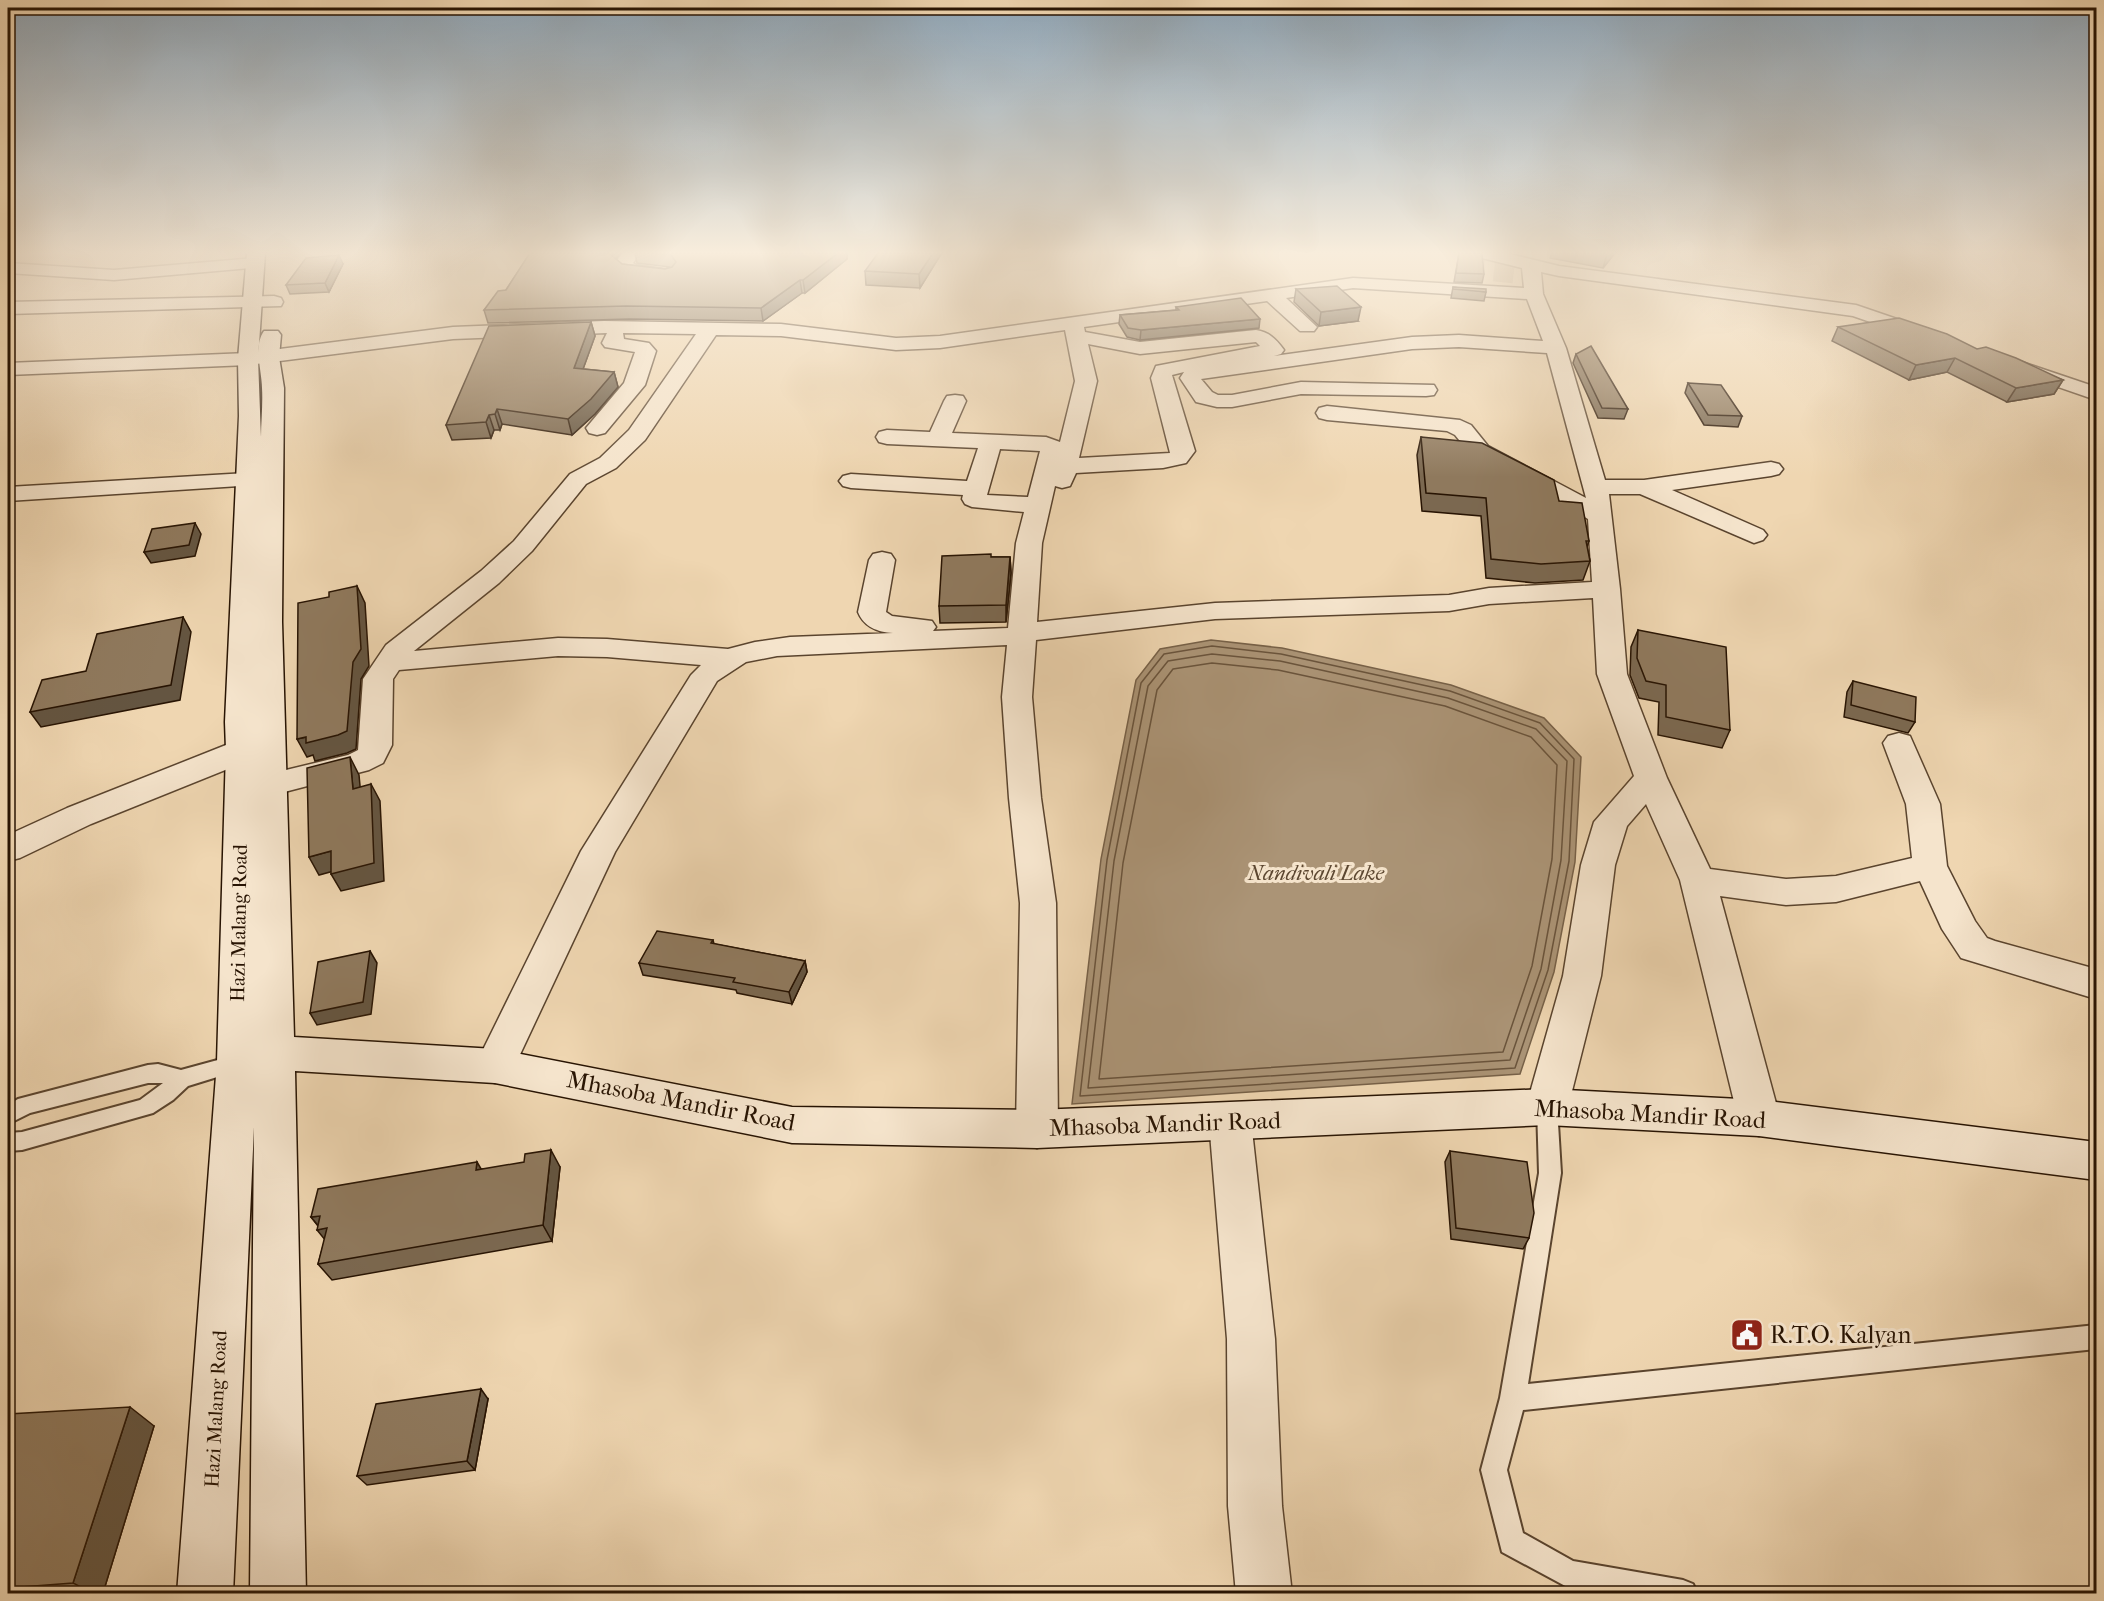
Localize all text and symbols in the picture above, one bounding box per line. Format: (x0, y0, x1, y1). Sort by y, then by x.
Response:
street label: Hazi Malang Road (226, 843, 252, 1002)
water label: Nandivali Lake (1247, 861, 1385, 885)
street label: Mhasoba Mandir Road (564, 1065, 799, 1137)
street label: Mhasoba Mandir Road (1533, 1094, 1768, 1134)
street label: Mhasoba Mandir Road (1049, 1106, 1282, 1142)
public building icon: R.T.O. Kalyan (1729, 1317, 1765, 1353)
place label: R.T.O. Kalyan (1770, 1321, 1911, 1349)
street label: Hazi Malang Road (200, 1329, 232, 1488)

